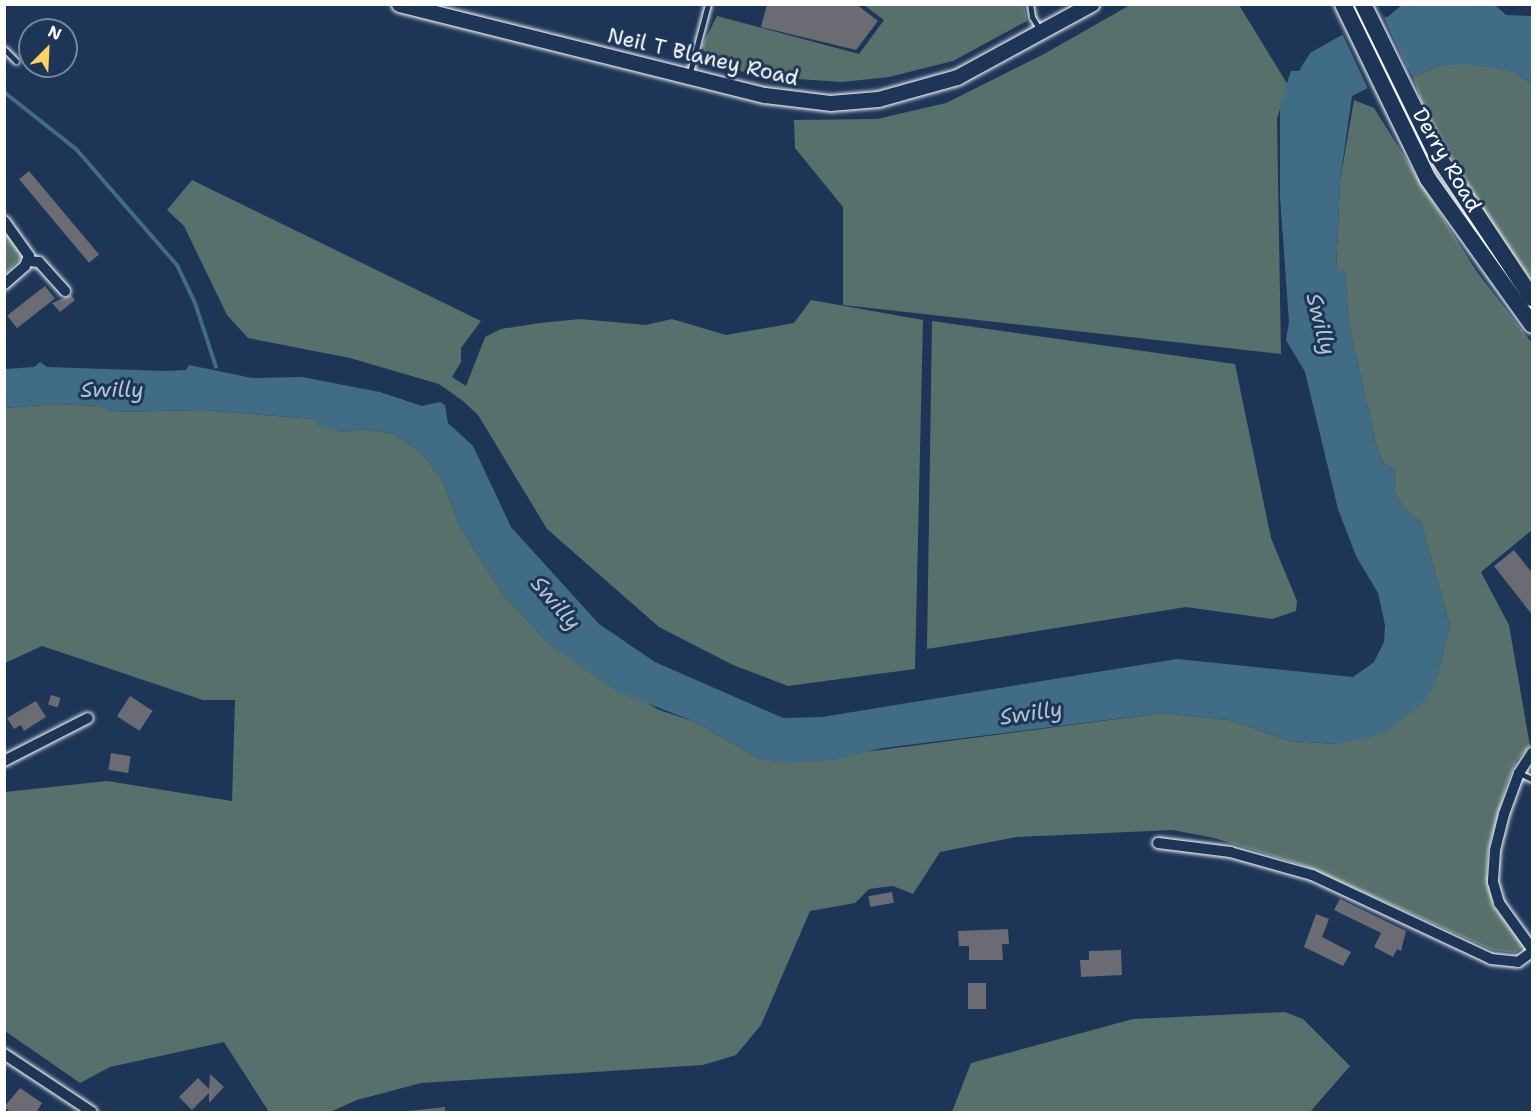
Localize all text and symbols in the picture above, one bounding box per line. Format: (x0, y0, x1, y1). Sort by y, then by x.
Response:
north arrow (18, 18, 78, 78)
text: N (45, 21, 65, 45)
street label: Neil T Blaney Road (605, 23, 801, 91)
street label: Derry Road (1407, 104, 1487, 216)
water label: Swilly (1301, 290, 1341, 358)
water label: Swilly (80, 377, 144, 403)
water label: Swilly (525, 571, 587, 635)
water label: Swilly (998, 696, 1064, 730)

